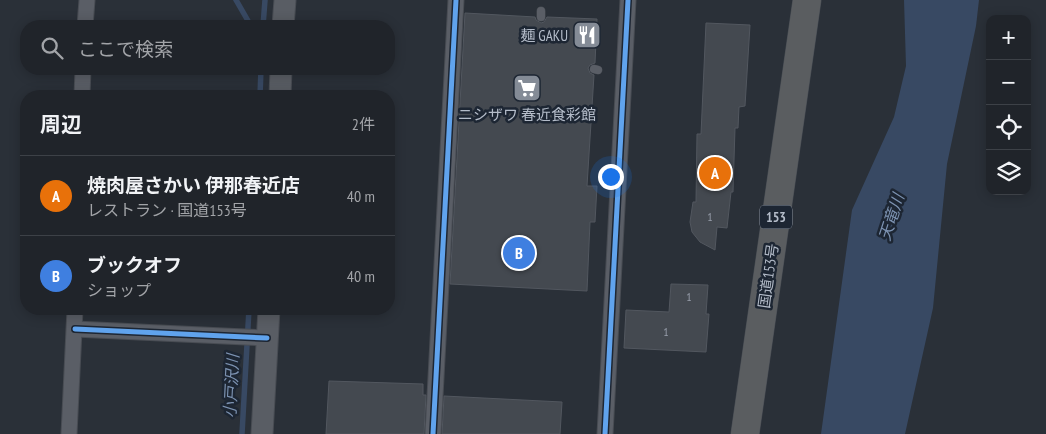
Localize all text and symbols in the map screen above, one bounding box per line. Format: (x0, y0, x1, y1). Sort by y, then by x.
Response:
map controls (986, 15, 1031, 195)
button: + (986, 15, 1031, 60)
search box (20, 20, 395, 75)
restaurant icon: 麺 GAKU (572, 20, 602, 50)
place label: 麺 GAKU (520, 26, 568, 45)
icon: search (38, 34, 66, 62)
text: ここで検索 (78, 37, 173, 61)
button: − (986, 60, 1031, 105)
supermarket icon: ニシザワ 春近食彩館 (512, 73, 542, 103)
place label: ニシザワ 春近食彩館 (458, 105, 596, 124)
button: locate (986, 105, 1031, 150)
text: 周辺 (40, 111, 82, 138)
text: 2件 (352, 114, 375, 134)
button: layers (986, 150, 1031, 195)
pin: A (699, 154, 731, 192)
your location (598, 164, 624, 190)
text: 焼肉屋さかい 伊那春近店 (87, 173, 300, 197)
text: A (52, 186, 60, 206)
text: 40 m (347, 186, 375, 206)
water label: 天竜川 (874, 189, 909, 243)
text: レストラン · 国道153号 (87, 200, 247, 220)
road number: 153 (760, 206, 792, 228)
house number: 1 (707, 209, 713, 224)
pin: B (503, 234, 535, 272)
street label: 国道153号 (754, 242, 782, 310)
text: ブックオフ (87, 253, 182, 277)
text: B (52, 266, 60, 286)
text: 40 m (347, 266, 375, 286)
text: ショップ (87, 280, 151, 300)
house number: 1 (686, 289, 692, 304)
house number: 1 (663, 324, 669, 339)
water label: 小戸沢川 (219, 352, 243, 418)

